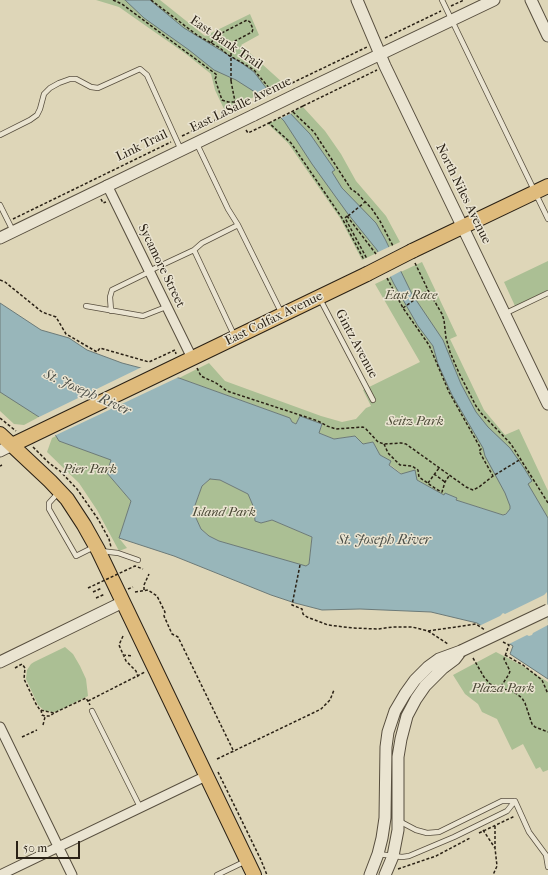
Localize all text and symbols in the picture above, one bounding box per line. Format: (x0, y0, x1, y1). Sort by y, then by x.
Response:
street label: East Bank Trail (187, 13, 265, 73)
street label: East LaSalle Avenue (188, 74, 294, 136)
street label: Link Trail (114, 127, 170, 165)
street label: North Niles Avenue (432, 141, 494, 247)
street label: Sycamore Street (134, 222, 188, 310)
park label: East Race (385, 288, 437, 304)
street label: East Colfax Avenue (223, 289, 325, 349)
street label: Gintz Avenue (331, 307, 381, 381)
water label: St. Joseph River (41, 366, 133, 420)
park label: Seitz Park (386, 414, 444, 430)
park label: Pier Park (63, 462, 117, 478)
park label: Island Park (192, 505, 256, 521)
water label: St. Joseph River (337, 533, 431, 549)
park label: Plaza Park (472, 681, 534, 697)
scale bar (18, 833, 82, 859)
text: 50 m (23, 841, 47, 855)

